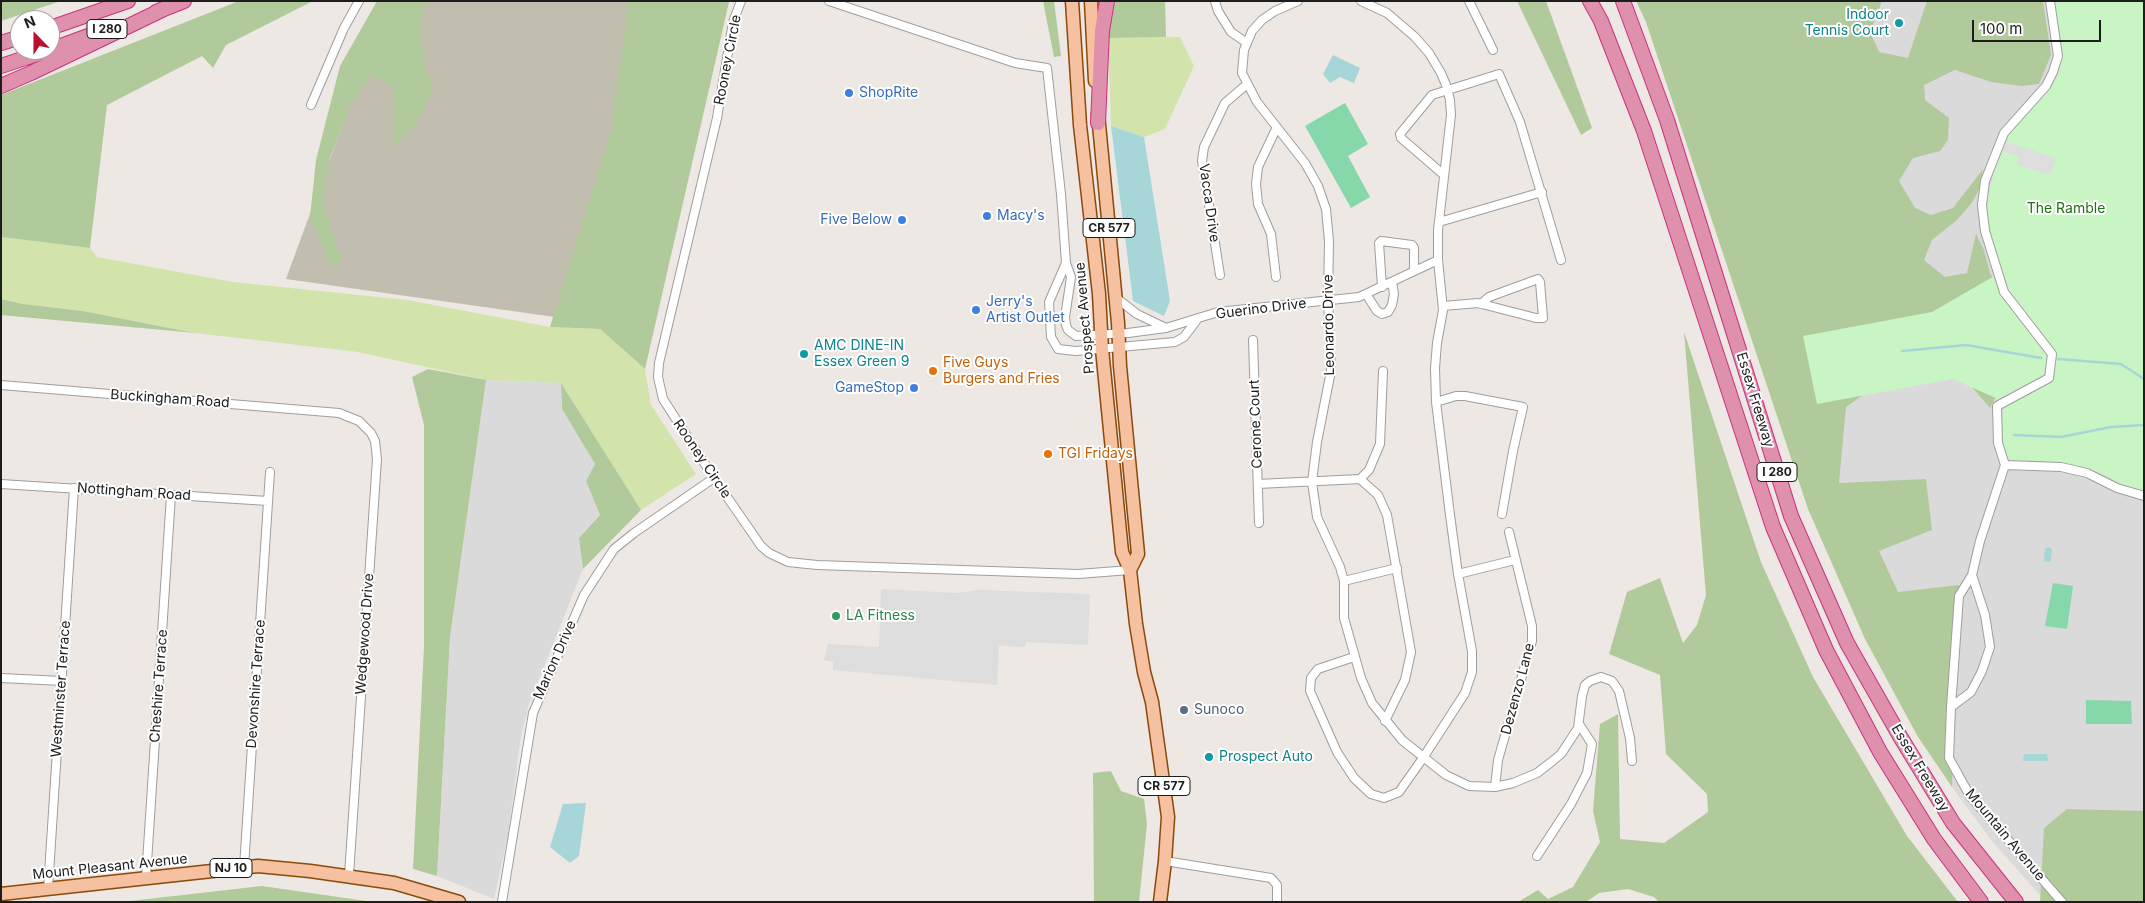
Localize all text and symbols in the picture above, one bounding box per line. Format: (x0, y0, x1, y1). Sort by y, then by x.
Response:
place label: Indoor Tennis Court (1805, 7, 1889, 40)
north arrow (10, 10, 60, 60)
scale bar (1975, 10, 2104, 42)
text: N (21, 12, 38, 31)
street label: Rooney Circle (711, 13, 745, 107)
marker: Indoor Tennis Court (1893, 17, 1905, 29)
text: 100 m (1980, 19, 2022, 38)
road number: I 280 (87, 20, 127, 38)
place label: ShopRite (859, 85, 918, 101)
marker: ShopRite (843, 87, 855, 99)
street label: Vacca Drive (1195, 162, 1223, 244)
park label: The Ramble (2027, 201, 2105, 217)
place label: Macy's (997, 208, 1045, 224)
marker: Macy's (981, 210, 993, 222)
place label: Five Below (820, 212, 892, 228)
marker: Five Below (896, 214, 908, 226)
road number: CR 577 (1083, 218, 1135, 238)
street label: Prospect Avenue (1072, 261, 1098, 375)
street label: Leonardo Drive (1320, 274, 1338, 376)
place label: Jerry's Artist Outlet (986, 294, 1065, 326)
street label: Guerino Drive (1215, 295, 1307, 323)
marker: Jerry's Artist Outlet (970, 304, 982, 316)
place label: AMC DINE-IN Essex Green 9 (814, 338, 909, 371)
marker: AMC DINE-IN Essex Green 9 (798, 348, 810, 360)
street label: Essex Freeway (1733, 350, 1777, 450)
place label: Five Guys Burgers and Fries (943, 355, 1060, 388)
marker: Five Guys Burgers and Fries (927, 365, 939, 377)
street label: Cerone Court (1246, 379, 1266, 469)
place label: GameStop (835, 380, 904, 396)
marker: GameStop (908, 382, 920, 394)
street label: Buckingham Road (110, 386, 230, 412)
street label: Rooney Circle (669, 416, 735, 502)
place label: TGI Fridays (1058, 446, 1133, 462)
marker: TGI Fridays (1042, 448, 1054, 460)
road number: I 280 (1757, 462, 1797, 482)
street label: Nottingham Road (76, 480, 192, 504)
street label: Wedgewood Drive (352, 573, 378, 695)
place label: LA Fitness (846, 608, 915, 624)
marker: LA Fitness (830, 610, 842, 622)
street label: Marion Drive (530, 618, 580, 702)
street label: Devonshire Terrace (243, 619, 269, 749)
street label: Westminster Terrace (48, 620, 74, 758)
street label: Cheshire Terrace (147, 629, 171, 743)
street label: Dezenzo Lane (1498, 641, 1538, 737)
place label: Sunoco (1194, 702, 1244, 718)
marker: Sunoco (1178, 704, 1190, 716)
street label: Essex Freeway (1887, 721, 1953, 815)
place label: Prospect Auto (1219, 749, 1313, 765)
marker: Prospect Auto (1203, 751, 1215, 763)
road number: CR 577 (1138, 776, 1190, 796)
street label: Mountain Avenue (1962, 786, 2048, 884)
street label: Mount Pleasant Avenue (32, 851, 188, 883)
road number: NJ 10 (210, 858, 252, 878)

